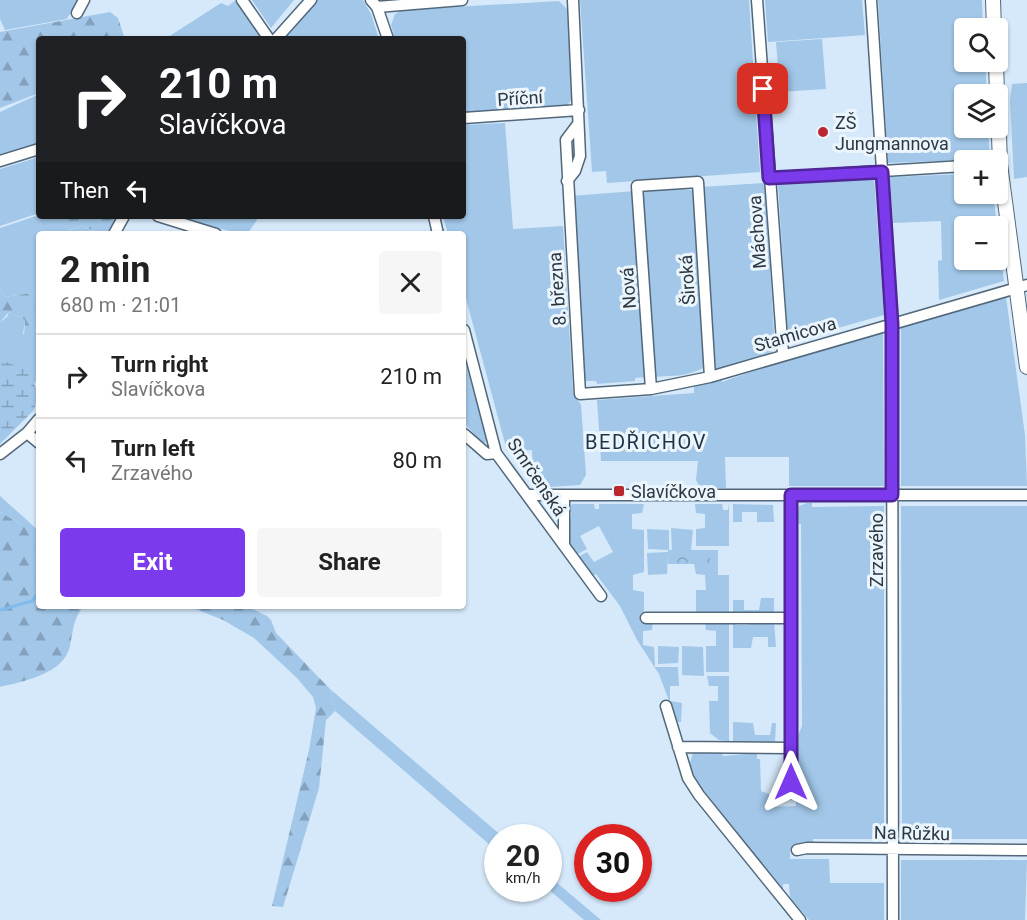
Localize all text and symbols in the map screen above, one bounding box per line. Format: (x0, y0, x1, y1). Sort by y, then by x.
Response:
map controls (954, 18, 1008, 270)
button: search (954, 18, 1008, 72)
text: 210 m (159, 59, 278, 108)
icon: right (60, 60, 138, 138)
pin (737, 63, 788, 114)
icon: arrive (746, 72, 779, 105)
button: layers (954, 84, 1008, 138)
street label: Příční (496, 86, 544, 110)
text: Slavíčkova (159, 109, 286, 141)
place label: ZŠ Jungmannova (835, 112, 949, 154)
marker: ZŠ Jungmannova (816, 125, 830, 139)
button: + (954, 150, 1008, 204)
icon: left (121, 174, 154, 207)
text: Then (60, 178, 109, 203)
street label: Máchova (744, 195, 770, 269)
button: − (954, 216, 1008, 270)
text: 2 min (60, 249, 151, 291)
button: close (379, 251, 442, 314)
street label: 8. března (544, 252, 570, 326)
street label: Široká (675, 254, 699, 306)
street label: Nová (616, 267, 640, 309)
text: 680 m · 21:01 (60, 293, 181, 317)
street label: Stamicova (752, 312, 838, 356)
text: Turn right (111, 352, 208, 377)
icon: right (60, 360, 93, 393)
text: 210 m (380, 364, 442, 389)
text: Slavíčkova (111, 377, 205, 401)
district label: BEDŘICHOV (585, 430, 707, 454)
street label: Smrčenská (503, 434, 571, 520)
text: Turn left (111, 436, 195, 461)
icon: left (60, 444, 93, 477)
text: 80 m (393, 448, 442, 473)
text: Zrzavého (111, 461, 193, 485)
place label: Slavíčkova (631, 481, 716, 502)
marker: Slavíčkova (612, 484, 626, 498)
street label: Zrzavého (866, 513, 887, 587)
button: Exit (60, 528, 245, 597)
button: Share (257, 528, 442, 597)
position arrow (759, 750, 823, 814)
street label: Na Růžku (874, 822, 950, 844)
speed limit sign: 30 (574, 824, 652, 902)
text: 20 (506, 838, 540, 873)
text: km/h (505, 869, 541, 887)

